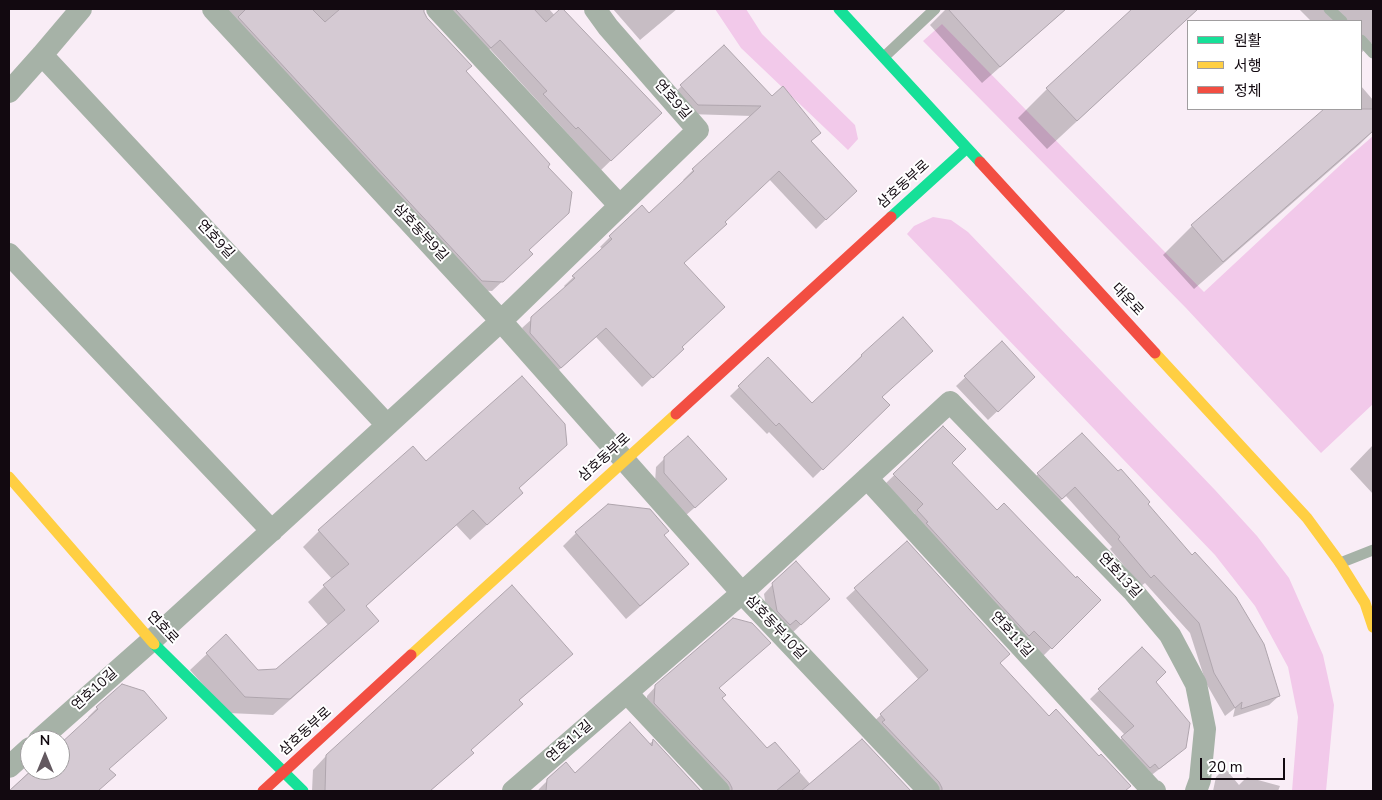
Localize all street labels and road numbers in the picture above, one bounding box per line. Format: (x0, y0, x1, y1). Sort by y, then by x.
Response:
street label: 연호9길 (650, 77, 694, 123)
street label: 삼호동부로 (874, 157, 934, 213)
street label: 삼호동부9길 (389, 201, 451, 265)
street label: 연호9길 (193, 217, 237, 263)
street label: 대운로 (1108, 280, 1146, 320)
street label: 삼호동부로 (575, 430, 635, 486)
street label: 연호13길 (1094, 550, 1144, 602)
street label: 삼호동부10길 (741, 593, 809, 663)
street label: 연호로 (143, 608, 181, 648)
street label: 연호11길 (986, 609, 1036, 661)
street label: 연호10길 (69, 665, 121, 715)
street label: 삼호동부로 (276, 704, 336, 760)
street label: 연호11길 (544, 717, 596, 767)

